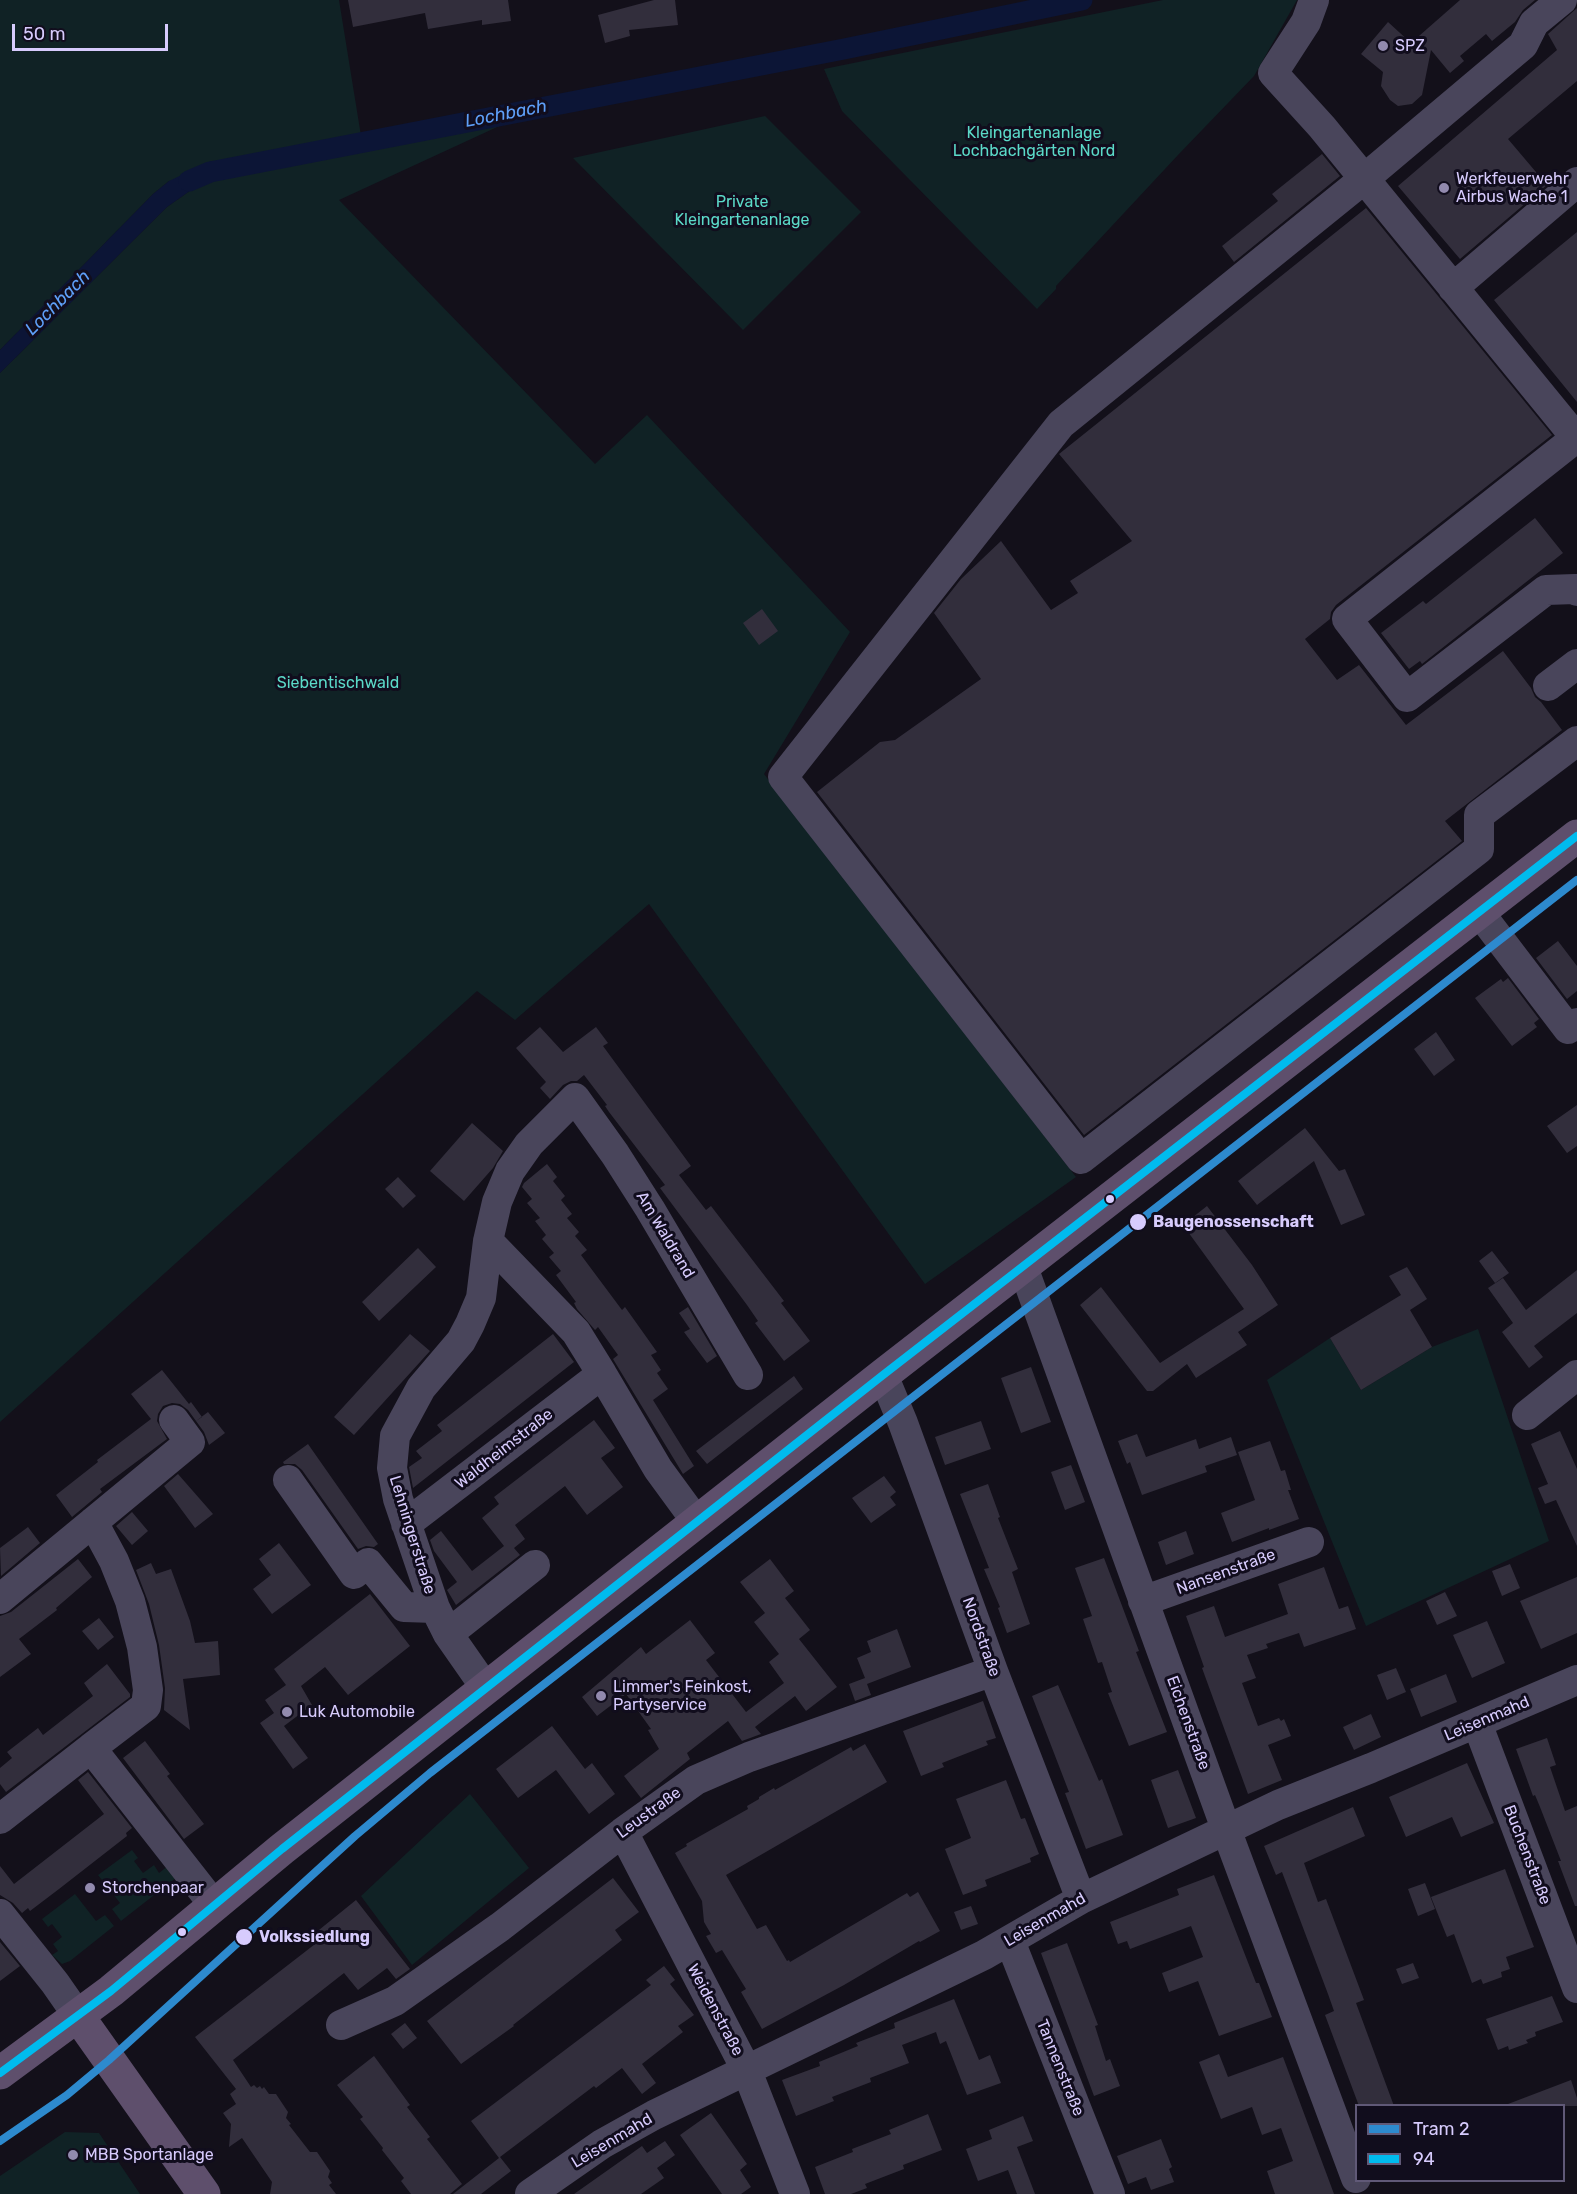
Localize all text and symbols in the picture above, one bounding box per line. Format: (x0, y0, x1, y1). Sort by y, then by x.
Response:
scale bar (15, 12, 171, 50)
text: 50 m (23, 23, 66, 45)
place label: SPZ (1395, 36, 1425, 56)
marker: SPZ (1376, 39, 1390, 53)
water label: Lochbach (463, 95, 549, 133)
park label: Kleingartenanlage Lochbachgärten Nord (953, 123, 1115, 161)
place label: Werkfeuerwehr Airbus Wache 1 (1456, 169, 1569, 207)
marker: Werkfeuerwehr Airbus Wache 1 (1437, 181, 1451, 195)
park label: Private Kleingartenanlage (674, 192, 810, 230)
water label: Lochbach (21, 266, 95, 340)
park label: Siebentischwald (277, 673, 399, 693)
street label: Am Waldrand (632, 1188, 698, 1282)
unlabelled marker (1104, 1193, 1116, 1205)
marker: Baugenossenschaft (1128, 1212, 1148, 1232)
place label: Baugenossenschaft (1153, 1212, 1314, 1232)
street label: Waldheimstraße (451, 1405, 557, 1493)
street label: Lehningerstraße (385, 1473, 439, 1597)
street label: Nansenstraße (1174, 1545, 1278, 1599)
street label: Nordstraße (958, 1595, 1004, 1679)
street label: Eichenstraße (1162, 1673, 1214, 1773)
place label: Limmer's Feinkost, Partyservice (613, 1677, 752, 1715)
marker: Limmer's Feinkost, Partyservice (594, 1689, 608, 1703)
street label: Leisenmahd (1441, 1692, 1533, 1746)
place label: Luk Automobile (299, 1702, 415, 1722)
marker: Luk Automobile (280, 1705, 294, 1719)
street label: Leustraße (613, 1783, 685, 1843)
street label: Buchenstraße (1499, 1802, 1555, 1908)
place label: Storchenpaar (102, 1878, 204, 1898)
marker: Storchenpaar (83, 1881, 97, 1895)
street label: Leisenmahd (1001, 1889, 1089, 1951)
unlabelled marker (176, 1926, 188, 1938)
marker: Volkssiedlung (234, 1927, 254, 1947)
place label: Volkssiedlung (259, 1927, 370, 1947)
street label: Weidenstraße (683, 1961, 747, 2059)
street label: Tannenstraße (1032, 2017, 1088, 2119)
legend (1355, 2104, 1565, 2182)
street label: Leisenmahd (568, 2109, 656, 2173)
text: Tram 2 (1413, 2118, 1470, 2140)
place label: MBB Sportanlage (85, 2145, 214, 2165)
marker: MBB Sportanlage (66, 2148, 80, 2162)
text: 94 (1413, 2148, 1435, 2170)

